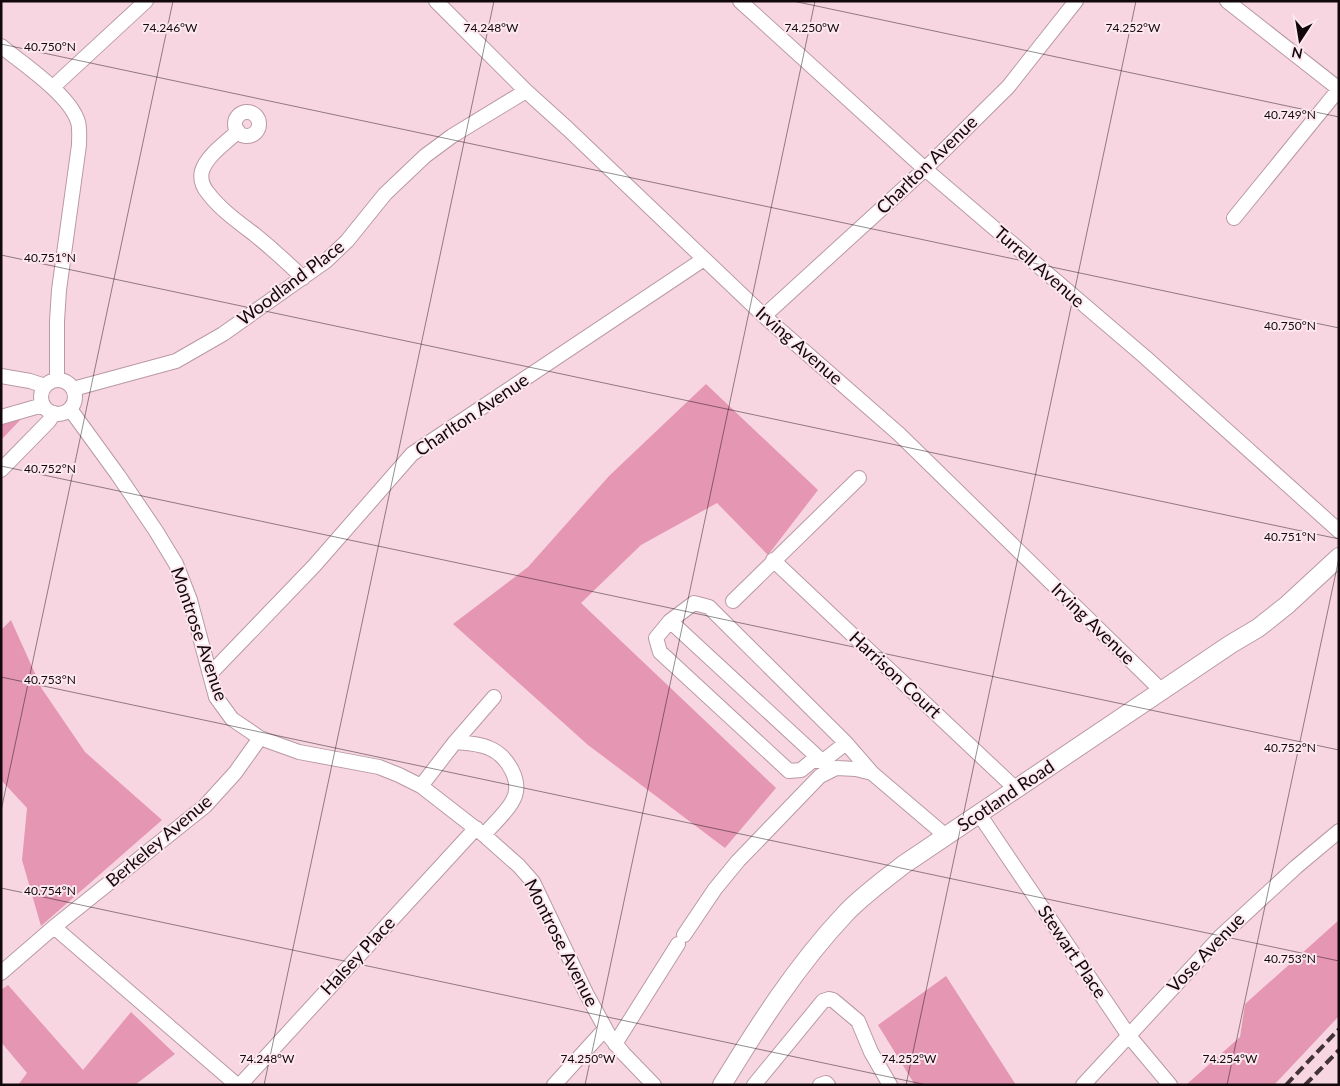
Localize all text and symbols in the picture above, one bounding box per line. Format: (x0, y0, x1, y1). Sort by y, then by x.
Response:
north arrow (1275, 15, 1325, 65)
text: 74.246°W (142, 20, 198, 35)
text: 74.248°W (463, 20, 519, 35)
text: 74.250°W (784, 20, 840, 35)
text: 74.252°W (1105, 20, 1161, 35)
text: 40.750°N (24, 39, 76, 54)
text: N (1290, 44, 1304, 63)
text: 40.749°N (1264, 107, 1316, 122)
street label: Charlton Avenue (871, 110, 981, 218)
street label: Turrell Avenue (990, 221, 1090, 312)
street label: Woodland Place (233, 235, 348, 329)
text: 40.751°N (24, 250, 76, 265)
street label: Irving Avenue (752, 301, 848, 389)
text: 40.750°N (1264, 318, 1316, 333)
street label: Charlton Avenue (411, 368, 532, 460)
text: 40.752°N (24, 461, 76, 476)
text: 40.751°N (1264, 529, 1316, 544)
street label: Montrose Avenue (167, 564, 233, 704)
street label: Irving Avenue (1047, 578, 1140, 669)
street label: Harrison Court (845, 626, 947, 723)
text: 40.753°N (24, 672, 76, 687)
text: 40.752°N (1264, 740, 1316, 755)
street label: Scotland Road (953, 755, 1058, 836)
street label: Berkeley Avenue (101, 789, 216, 891)
street label: Montrose Avenue (520, 875, 604, 1010)
text: 40.754°N (24, 883, 76, 898)
street label: Stewart Place (1034, 901, 1112, 1002)
street label: Vose Avenue (1162, 908, 1249, 997)
street label: Halsey Place (315, 912, 399, 999)
text: 40.753°N (1264, 951, 1316, 966)
text: 74.248°W (239, 1051, 295, 1066)
text: 74.250°W (560, 1051, 616, 1066)
text: 74.252°W (881, 1051, 937, 1066)
text: 74.254°W (1202, 1051, 1258, 1066)

